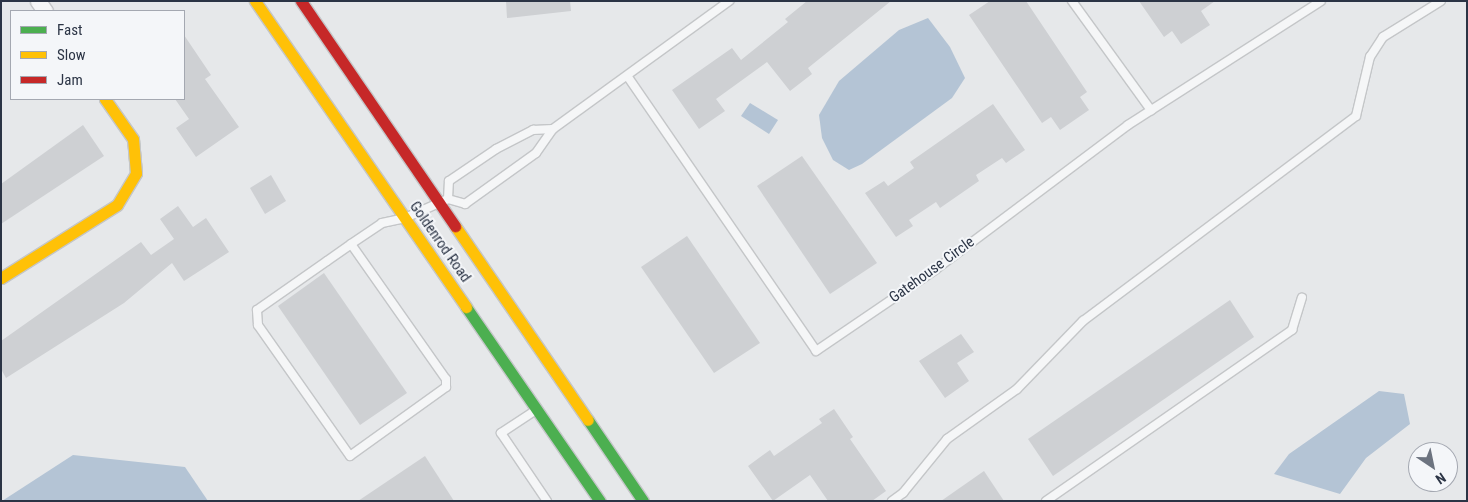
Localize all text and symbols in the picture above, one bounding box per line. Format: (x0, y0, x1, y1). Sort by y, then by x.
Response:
legend (10, 10, 185, 100)
text: Fast (57, 21, 82, 39)
text: Slow (57, 46, 86, 64)
text: Jam (57, 71, 83, 89)
street label: Goldenrod Road (406, 198, 474, 286)
street label: Gatehouse Circle (886, 233, 978, 307)
north arrow (1408, 442, 1458, 492)
text: N (1433, 470, 1449, 488)

